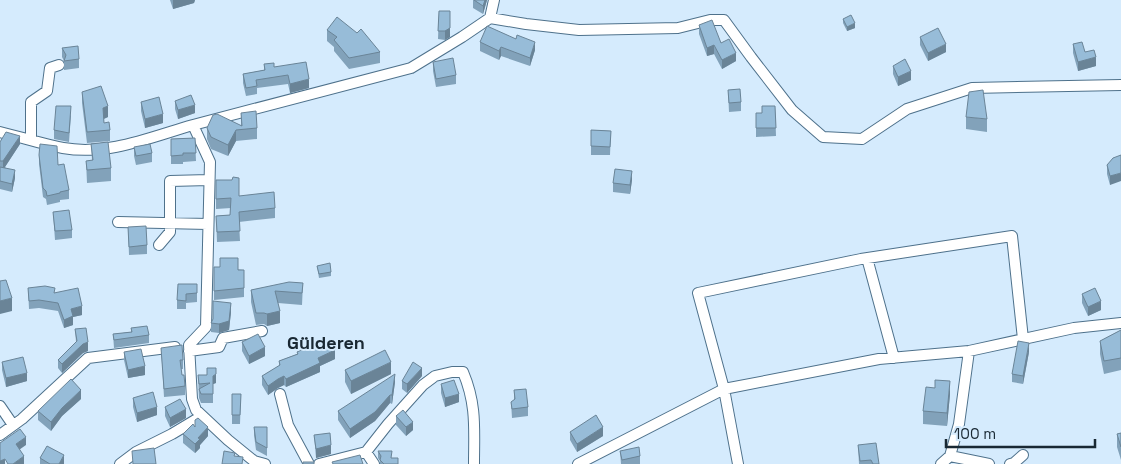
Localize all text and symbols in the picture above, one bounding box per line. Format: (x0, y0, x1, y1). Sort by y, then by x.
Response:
district label: Gülderen (287, 331, 365, 354)
scale bar (946, 416, 1095, 448)
text: 100 m (954, 424, 996, 443)

